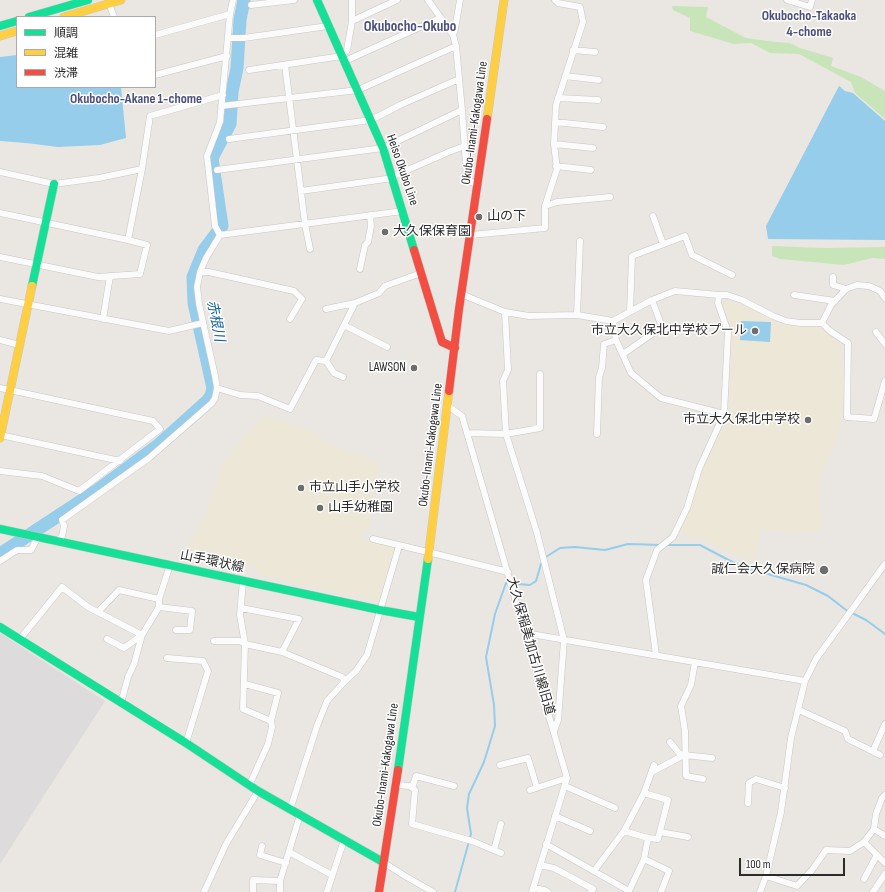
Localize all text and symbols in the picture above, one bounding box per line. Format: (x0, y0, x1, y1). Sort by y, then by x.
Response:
district label: Okubocho-Takaoka 4-chome (762, 8, 856, 40)
legend (16, 16, 156, 88)
district label: Okubocho-Okubo (364, 18, 456, 36)
text: 順調 (54, 26, 78, 41)
text: 混雑 (54, 46, 78, 61)
street label: Okubo-Inami-Kakogawa Line (459, 60, 491, 186)
text: 渋滞 (54, 66, 78, 81)
district label: Okubocho-Akane 1-chome (70, 91, 202, 107)
street label: Heiso Okubo Line (383, 132, 421, 208)
place label: 山の下 (487, 209, 526, 225)
marker: 山の下 (474, 212, 484, 222)
place label: 大久保保育園 (393, 224, 471, 240)
marker: 大久保保育園 (380, 227, 390, 237)
water label: 赤根川 (203, 299, 227, 343)
place label: 市立大久保北中学校プール (591, 323, 747, 339)
marker: 市立大久保北中学校プール (750, 326, 760, 336)
place label: LAWSON (369, 360, 406, 376)
marker: LAWSON (409, 363, 419, 373)
street label: Okubo-Inami-Kakogawa Line (416, 382, 446, 508)
place label: 市立大久保北中学校 (683, 412, 800, 428)
marker: 市立大久保北中学校 (803, 415, 813, 425)
place label: 市立山手小学校 (309, 480, 400, 496)
marker: 市立山手小学校 (296, 483, 306, 493)
place label: 山手幼稚園 (328, 500, 393, 516)
marker: 山手幼稚園 (315, 503, 325, 513)
street label: 山手環状線 (179, 548, 245, 576)
place label: 誠仁会大久保病院 (711, 562, 815, 578)
marker: 誠仁会大久保病院 (818, 564, 830, 576)
street label: 大久保稲美加古川線旧道 (503, 575, 557, 717)
street label: Okubo-Inami-Kakogawa Line (370, 702, 402, 828)
scale bar (741, 850, 847, 876)
text: 100 m (746, 857, 771, 872)

